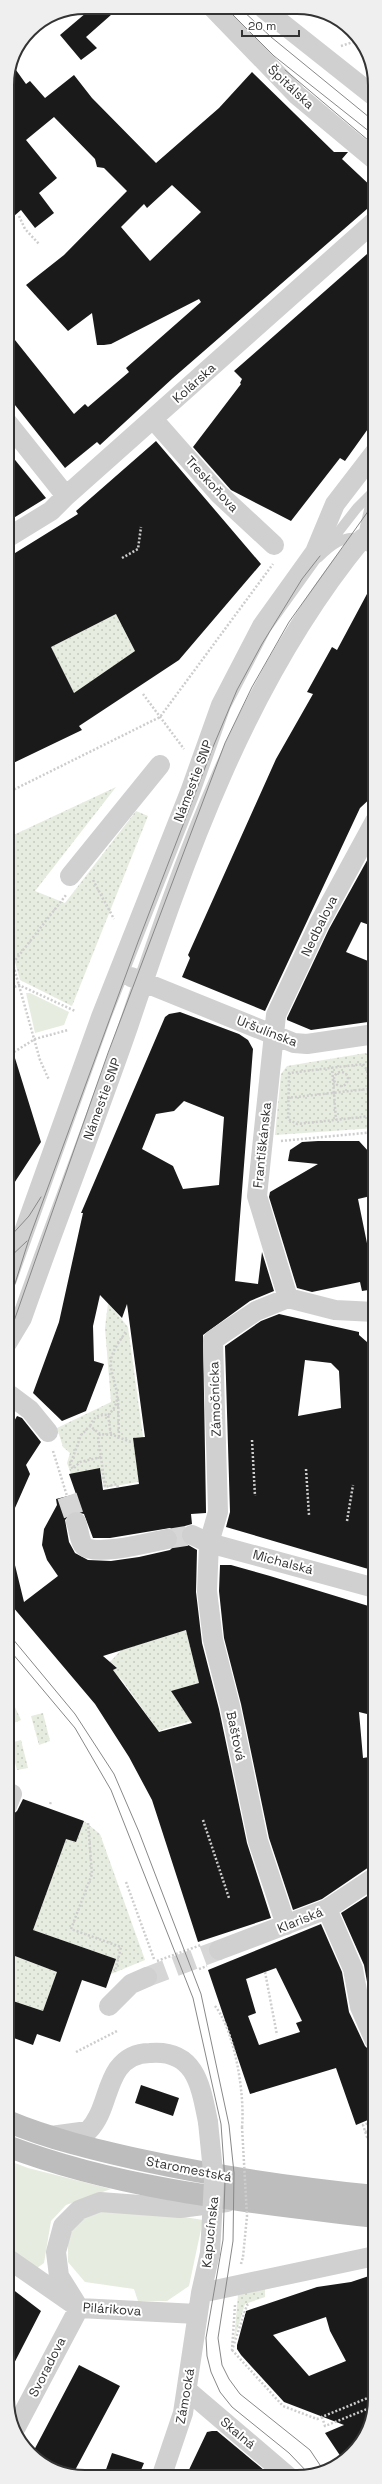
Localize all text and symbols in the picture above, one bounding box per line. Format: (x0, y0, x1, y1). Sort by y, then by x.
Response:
scale bar (242, 12, 299, 38)
text: 20 m (248, 18, 276, 34)
street label: Špitálska (264, 61, 318, 113)
street label: Kolárska (169, 359, 220, 407)
street label: Treskoňova (182, 452, 243, 516)
street label: Námestie SNP (170, 738, 216, 824)
street label: Nedbalova (297, 892, 341, 959)
street label: Uršulínska (234, 1012, 300, 1051)
street label: Námestie SNP (79, 1055, 125, 1142)
street label: Františkánska (249, 1101, 275, 1189)
street label: Zámočnícka (205, 1361, 225, 1437)
street label: Michalská (251, 1546, 316, 1578)
street label: Baštová (222, 1710, 250, 1763)
street label: Klariská (275, 1903, 326, 1937)
street label: Staromestská (145, 2152, 234, 2186)
street label: Kapucínska (198, 2195, 222, 2269)
street label: Pilárikova (82, 2298, 142, 2320)
street label: Svoradova (25, 2334, 70, 2400)
street label: Zámocká (172, 2366, 198, 2425)
street label: Skalná (217, 2413, 260, 2453)

